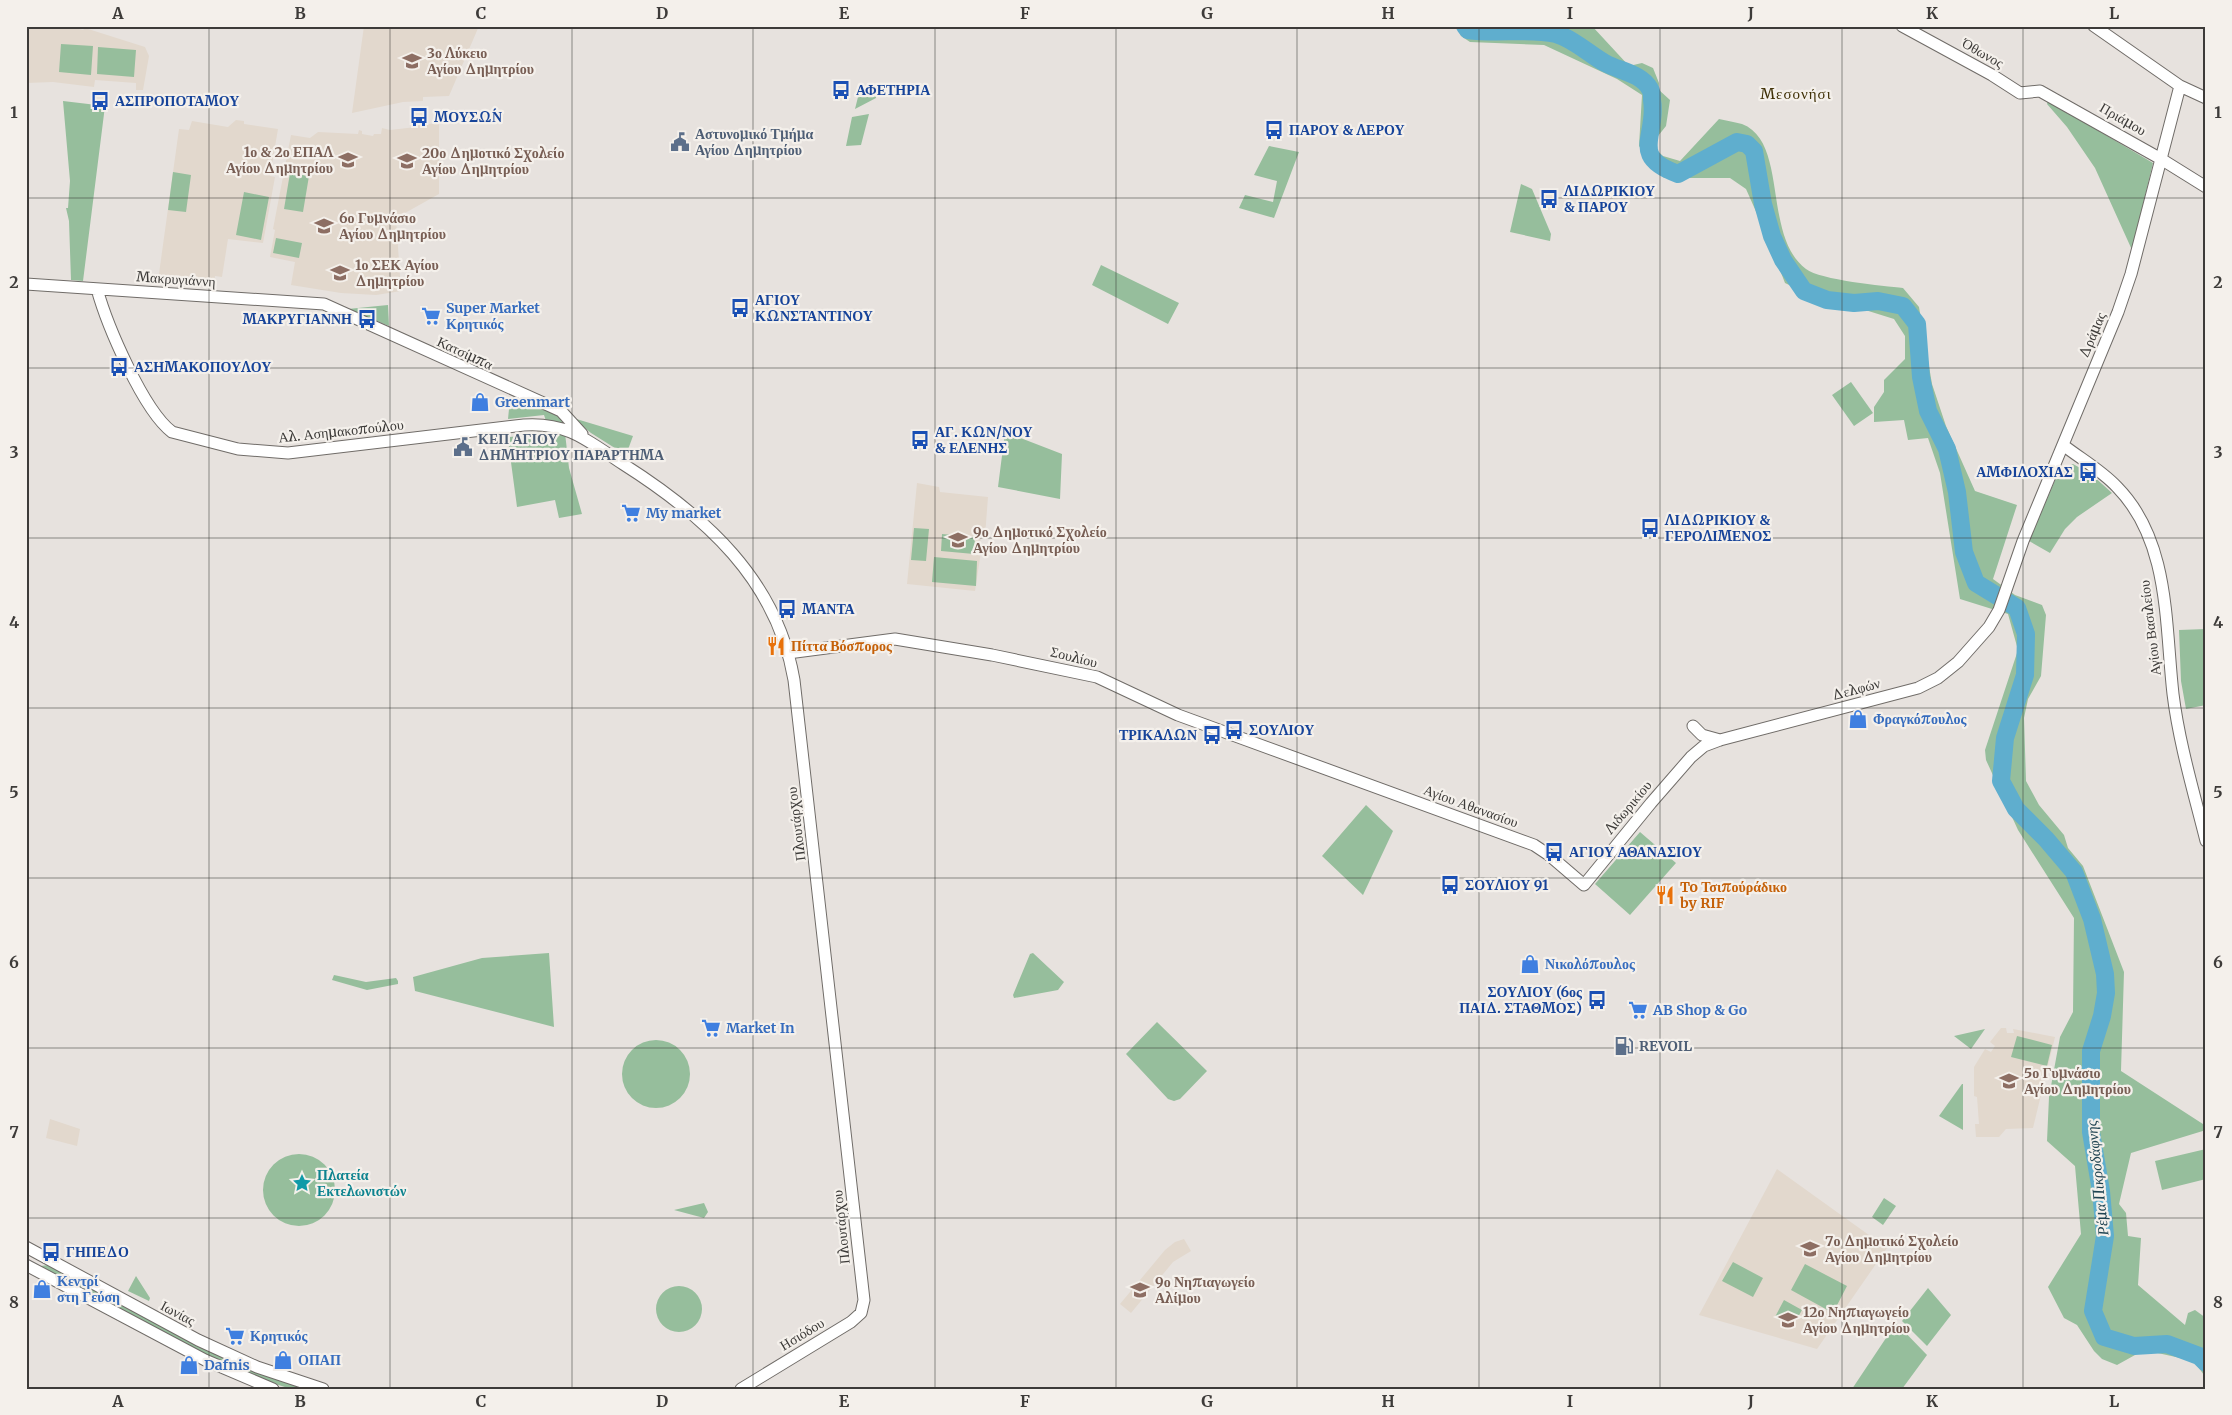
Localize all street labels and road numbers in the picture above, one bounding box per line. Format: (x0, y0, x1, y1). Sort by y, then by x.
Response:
street label: Όθωνος (1958, 33, 2007, 72)
street label: Πριάμου (2096, 98, 2150, 140)
street label: Μακρυγιάννη (136, 267, 216, 291)
street label: Δράμας (2074, 309, 2110, 361)
street label: Κατσίμπα (434, 332, 496, 374)
street label: Αλ. Ασημακοπούλου (278, 415, 405, 447)
street label: Αγίου Βασιλείου (2135, 579, 2165, 677)
street label: Σουλίου (1049, 642, 1099, 672)
street label: Δελφών (1830, 674, 1882, 704)
street label: Λιδωρικίου (1600, 777, 1656, 838)
street label: Αγίου Αθανασίου (1421, 781, 1521, 831)
street label: Πλουτάρχου (783, 786, 809, 862)
street label: Πλουτάρχου (828, 1189, 854, 1265)
street label: Ιωνίας (158, 1296, 199, 1330)
street label: Ησιόδου (776, 1314, 828, 1354)

